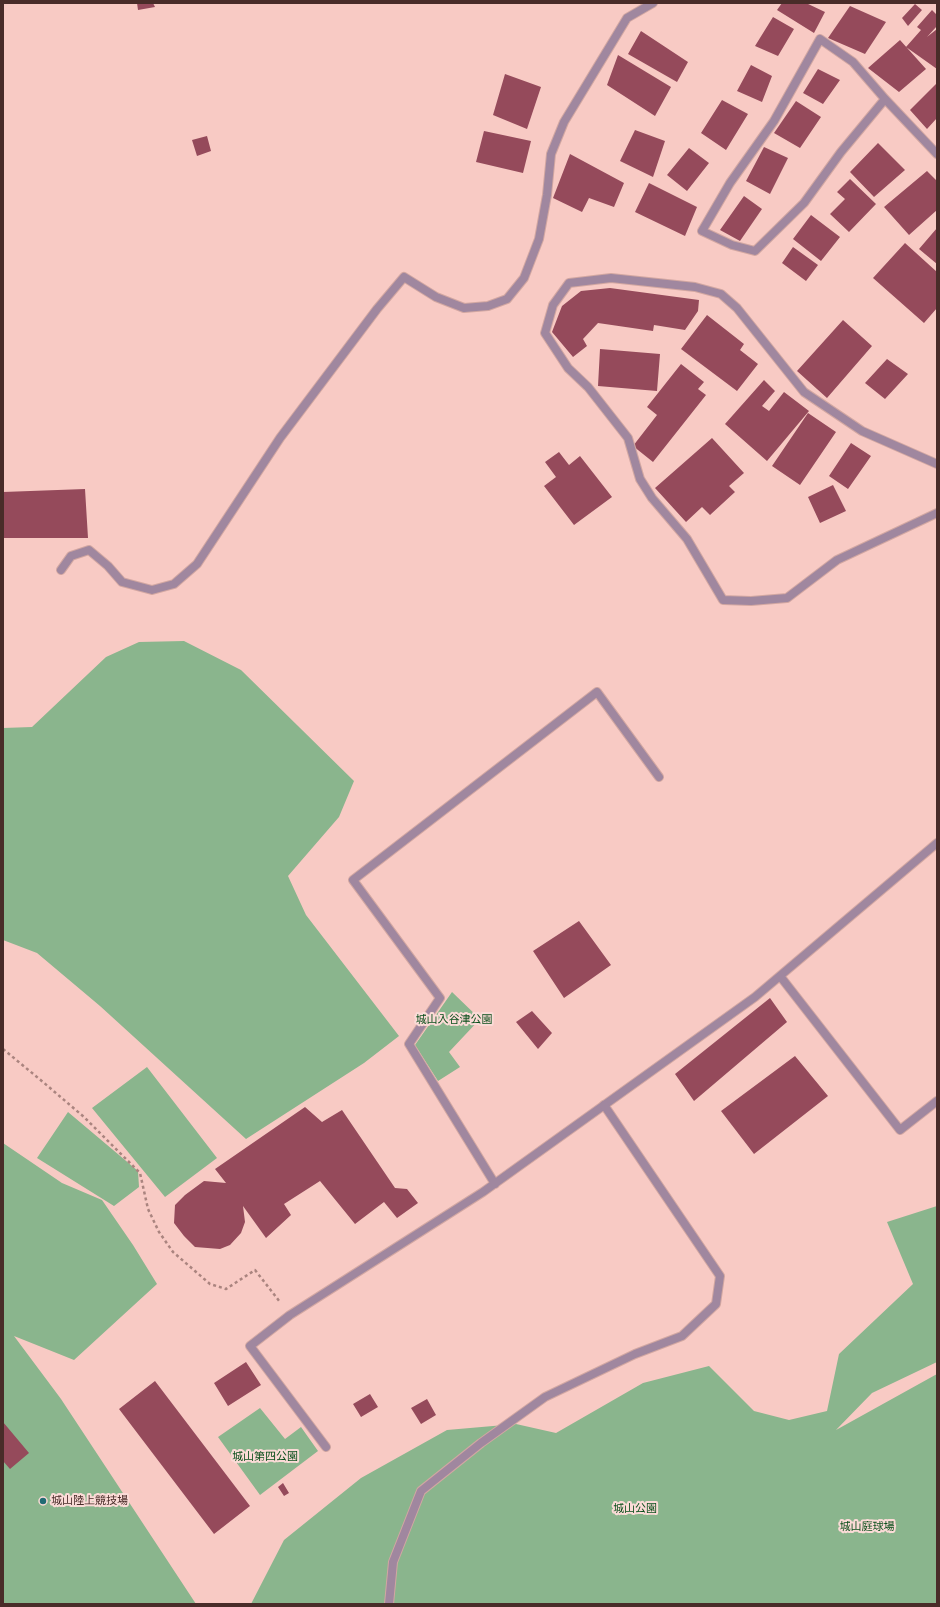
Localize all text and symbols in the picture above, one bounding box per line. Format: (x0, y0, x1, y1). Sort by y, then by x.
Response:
park label: 城山入谷津公園 (416, 1013, 492, 1027)
park label: 城山第四公園 (232, 1450, 298, 1464)
place label: 城山陸上競技場 (51, 1494, 128, 1508)
marker: 城山陸上競技場 (38, 1496, 48, 1506)
park label: 城山公園 (613, 1502, 657, 1516)
park label: 城山庭球場 (840, 1520, 894, 1534)

